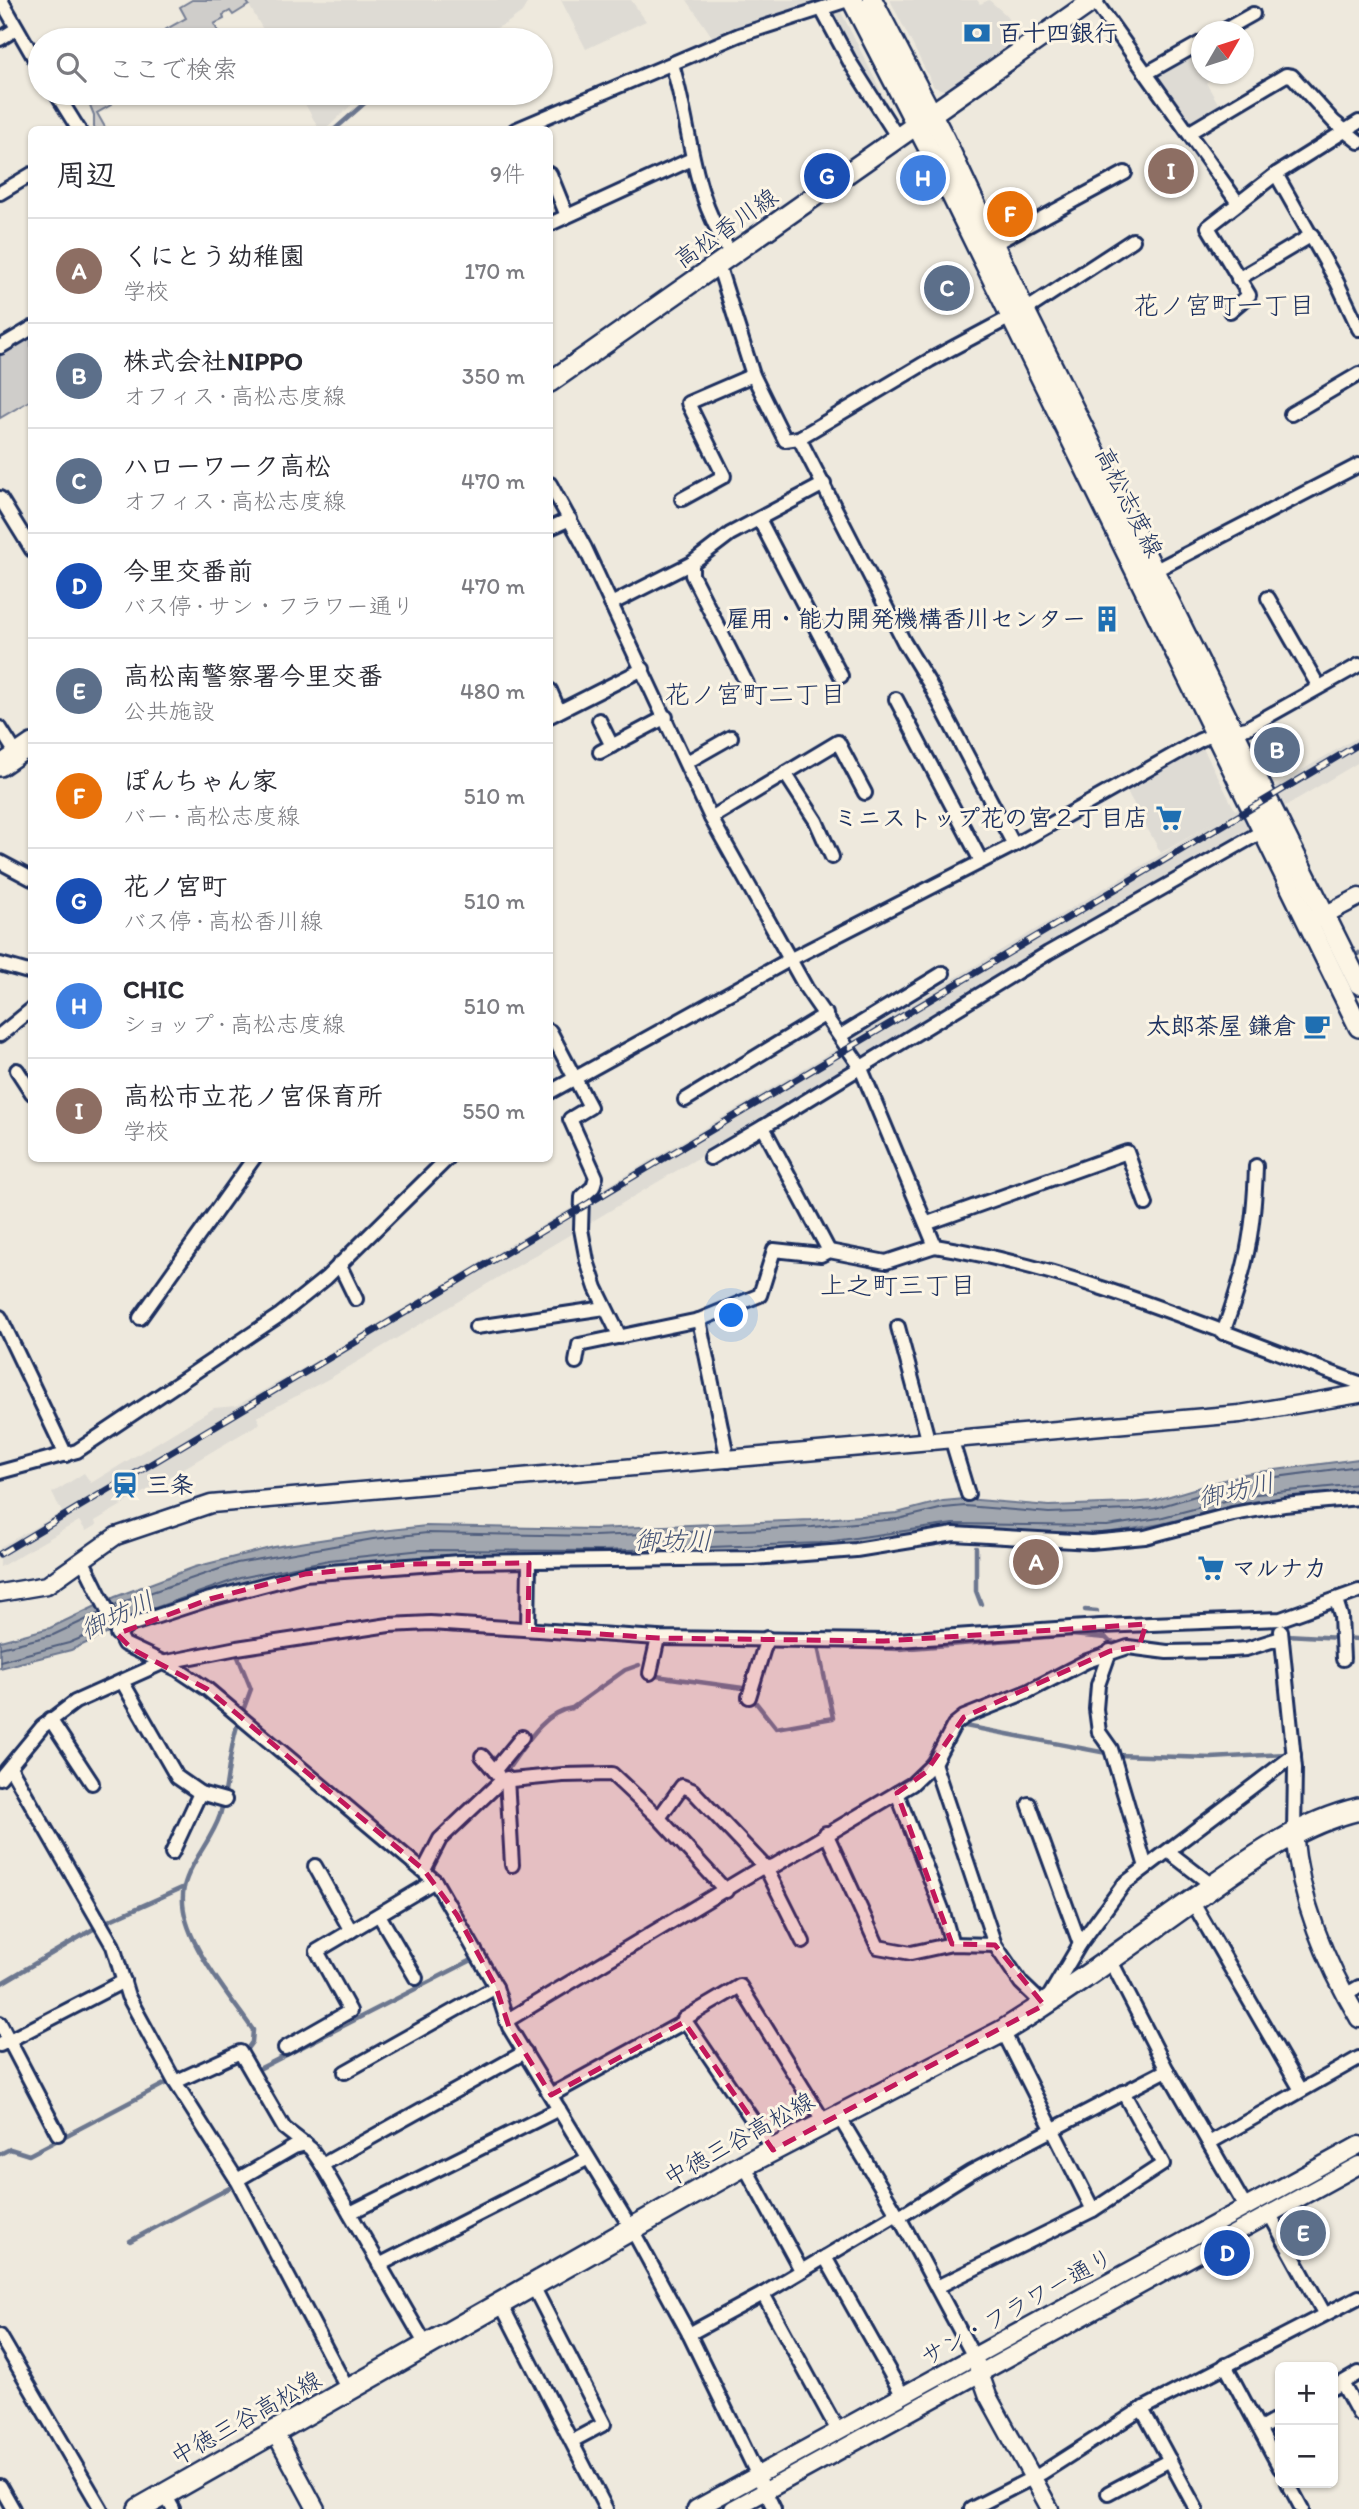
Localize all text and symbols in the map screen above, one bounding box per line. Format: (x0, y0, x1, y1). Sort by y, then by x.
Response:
bank icon: 百十四銀行 (962, 18, 992, 48)
place label: 百十四銀行 (998, 18, 1118, 47)
north arrow (1191, 21, 1254, 84)
search box (28, 28, 553, 105)
icon: search (52, 48, 90, 86)
text: ここで検索 (108, 53, 238, 85)
pin: I (1148, 145, 1194, 197)
pin: G (804, 150, 850, 202)
pin: H (900, 152, 946, 204)
text: 周辺 (56, 156, 116, 193)
text: 9件 (490, 160, 525, 188)
street label: 高松香川線 (668, 181, 783, 274)
pin: F (987, 188, 1033, 240)
text: くにとう幼稚園 (123, 240, 305, 272)
text: A (72, 257, 86, 285)
text: 170 m (464, 257, 525, 285)
pin: C (924, 262, 970, 314)
text: 学校 (123, 277, 169, 305)
district label: 花ノ宮町一丁目 (1133, 289, 1315, 321)
text: 株式会社NIPPO (123, 345, 303, 377)
text: B (72, 362, 86, 390)
text: 350 m (462, 362, 525, 390)
text: オフィス · 高松志度線 (123, 382, 346, 410)
street label: 高松志度線 (1089, 442, 1170, 562)
text: ハローワーク高松 (123, 450, 331, 482)
text: C (72, 467, 86, 495)
text: 470 m (461, 467, 525, 495)
text: オフィス · 高松志度線 (123, 487, 346, 515)
text: 今里交番前 (123, 555, 253, 587)
text: D (71, 572, 87, 600)
text: 470 m (461, 572, 525, 600)
text: バス停 · サン・フラワー通り (123, 592, 415, 620)
place label: 雇用・能力開発機構香川センター (726, 604, 1086, 633)
building icon: 雇用・能力開発機構香川センター (1092, 604, 1122, 634)
text: 高松南警察署今里交番 (123, 660, 383, 692)
text: E (73, 677, 85, 705)
text: 480 m (460, 677, 525, 705)
district label: 花ノ宮町二丁目 (664, 678, 846, 710)
text: 公共施設 (123, 697, 215, 725)
pin: B (1254, 724, 1300, 776)
text: ぽんちゃん家 (123, 765, 277, 797)
text: F (73, 782, 85, 810)
text: 510 m (464, 782, 525, 810)
text: バー · 高松志度線 (123, 802, 300, 830)
place label: ミニストップ花の宮２丁目店 (834, 803, 1148, 832)
supermarket icon: ミニストップ花の宮２丁目店 (1154, 803, 1184, 833)
text: 花ノ宮町 (123, 870, 227, 902)
text: G (71, 887, 87, 915)
text: 510 m (464, 887, 525, 915)
text: バス停 · 高松香川線 (123, 907, 323, 935)
text: CHIC (123, 973, 184, 1005)
text: H (71, 992, 87, 1020)
text: 510 m (464, 992, 525, 1020)
text: ショップ · 高松志度線 (123, 1010, 345, 1038)
place label: 太郎茶屋 鎌倉 (1147, 1011, 1296, 1040)
cafe icon: 太郎茶屋 鎌倉 (1302, 1011, 1332, 1041)
text: 高松市立花ノ宮保育所 (123, 1080, 383, 1112)
text: I (75, 1097, 83, 1125)
text: 550 m (462, 1097, 525, 1125)
text: 学校 (123, 1117, 169, 1145)
district label: 上之町三丁目 (820, 1269, 976, 1301)
your location (714, 1298, 748, 1332)
water label: 御坊川 (1195, 1466, 1277, 1514)
station icon: 三条 (110, 1470, 140, 1500)
place label: 三条 (146, 1470, 194, 1499)
water label: 御坊川 (634, 1524, 712, 1556)
pin: A (1013, 1536, 1059, 1588)
supermarket icon: マルナカ (1196, 1553, 1226, 1583)
place label: マルナカ (1232, 1553, 1328, 1582)
water label: 御坊川 (75, 1584, 159, 1646)
street label: 中徳三谷高松線 (658, 2085, 819, 2192)
pin: E (1280, 2207, 1326, 2259)
pin: D (1204, 2227, 1250, 2279)
street label: サン・フラワー通り (915, 2242, 1118, 2372)
map controls (1275, 2362, 1338, 2488)
button: + (1275, 2362, 1338, 2425)
street label: 中徳三谷高松線 (165, 2364, 326, 2471)
button: − (1275, 2425, 1338, 2488)

